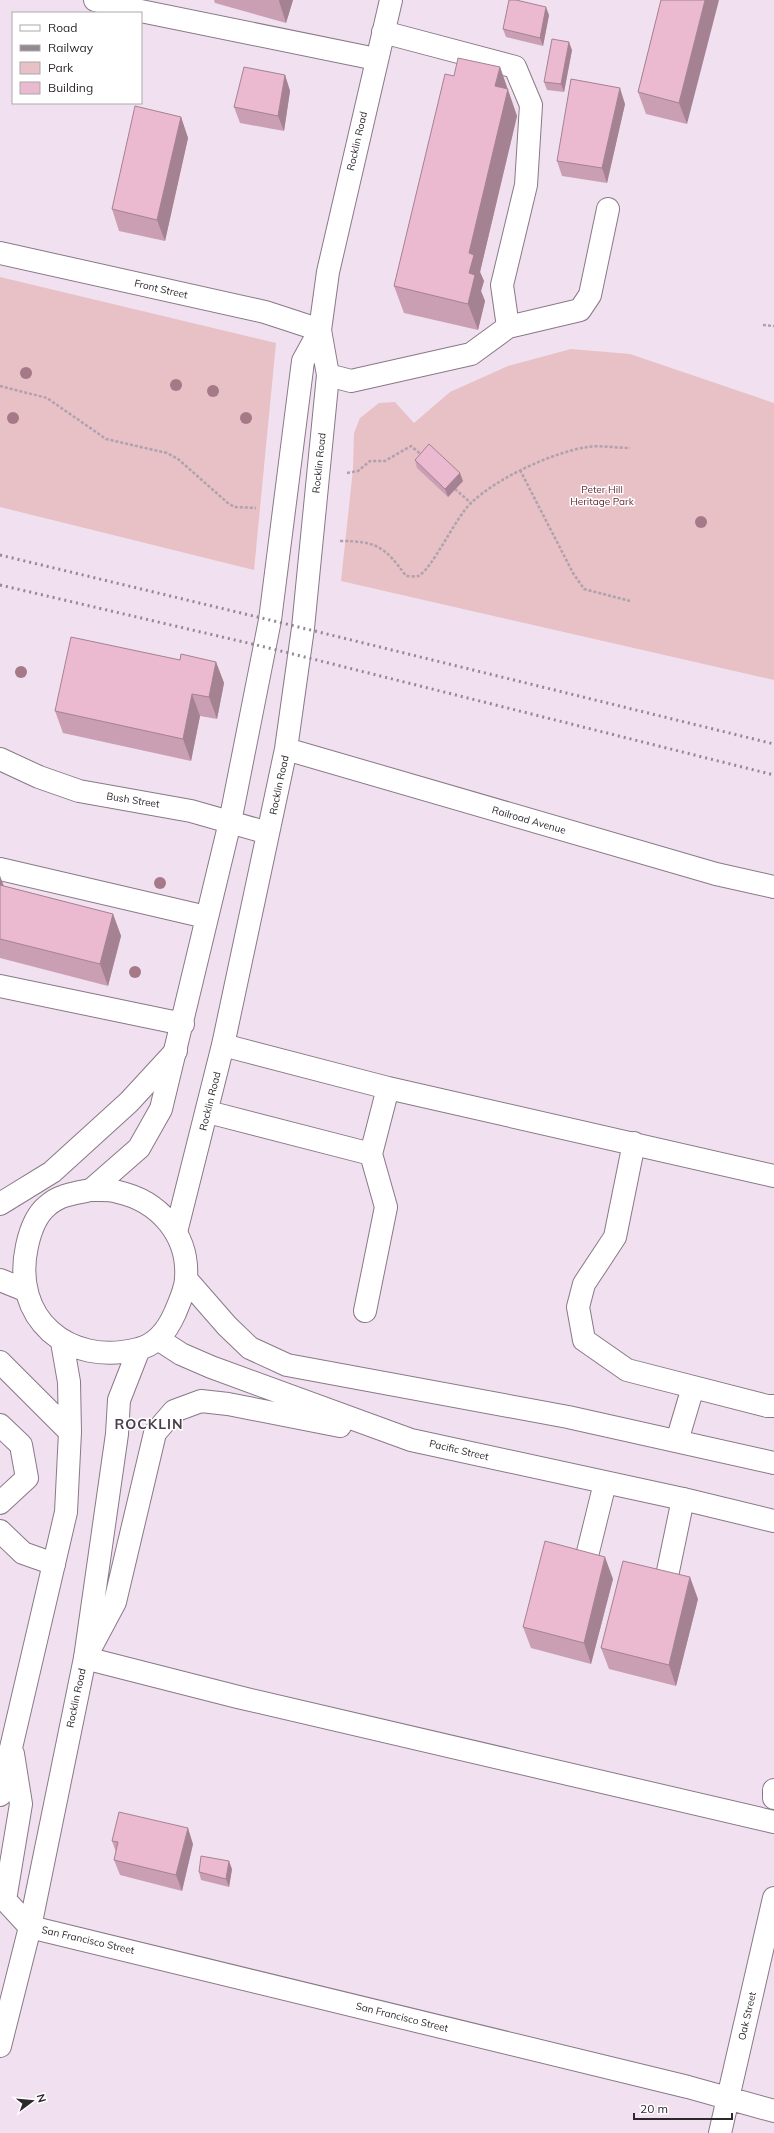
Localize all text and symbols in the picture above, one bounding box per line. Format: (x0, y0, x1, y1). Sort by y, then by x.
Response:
legend (12, 12, 142, 104)
text: Road (48, 20, 77, 35)
text: Railway (48, 40, 94, 55)
text: Park (48, 60, 74, 75)
text: Building (48, 80, 93, 95)
street label: Rocklin Road (344, 110, 370, 172)
street label: Front Street (133, 277, 189, 302)
street label: Rocklin Road (309, 432, 329, 494)
park label: Peter Hill Heritage Park (570, 483, 635, 508)
street label: Rocklin Road (266, 754, 292, 816)
street label: Bush Street (105, 789, 161, 811)
street label: Railroad Avenue (490, 803, 568, 837)
street label: Rocklin Road (196, 1070, 224, 1132)
district label: ROCKLIN (114, 1415, 184, 1433)
street label: Pacific Street (428, 1437, 490, 1463)
street label: Rocklin Road (63, 1667, 89, 1729)
street label: San Francisco Street (40, 1923, 136, 1957)
street label: Oak Street (735, 1990, 759, 2041)
street label: San Francisco Street (354, 1999, 450, 2035)
north arrow (12, 2081, 52, 2121)
text: N (34, 2092, 49, 2104)
scale bar (634, 2095, 732, 2121)
text: 20 m (640, 2101, 668, 2116)

